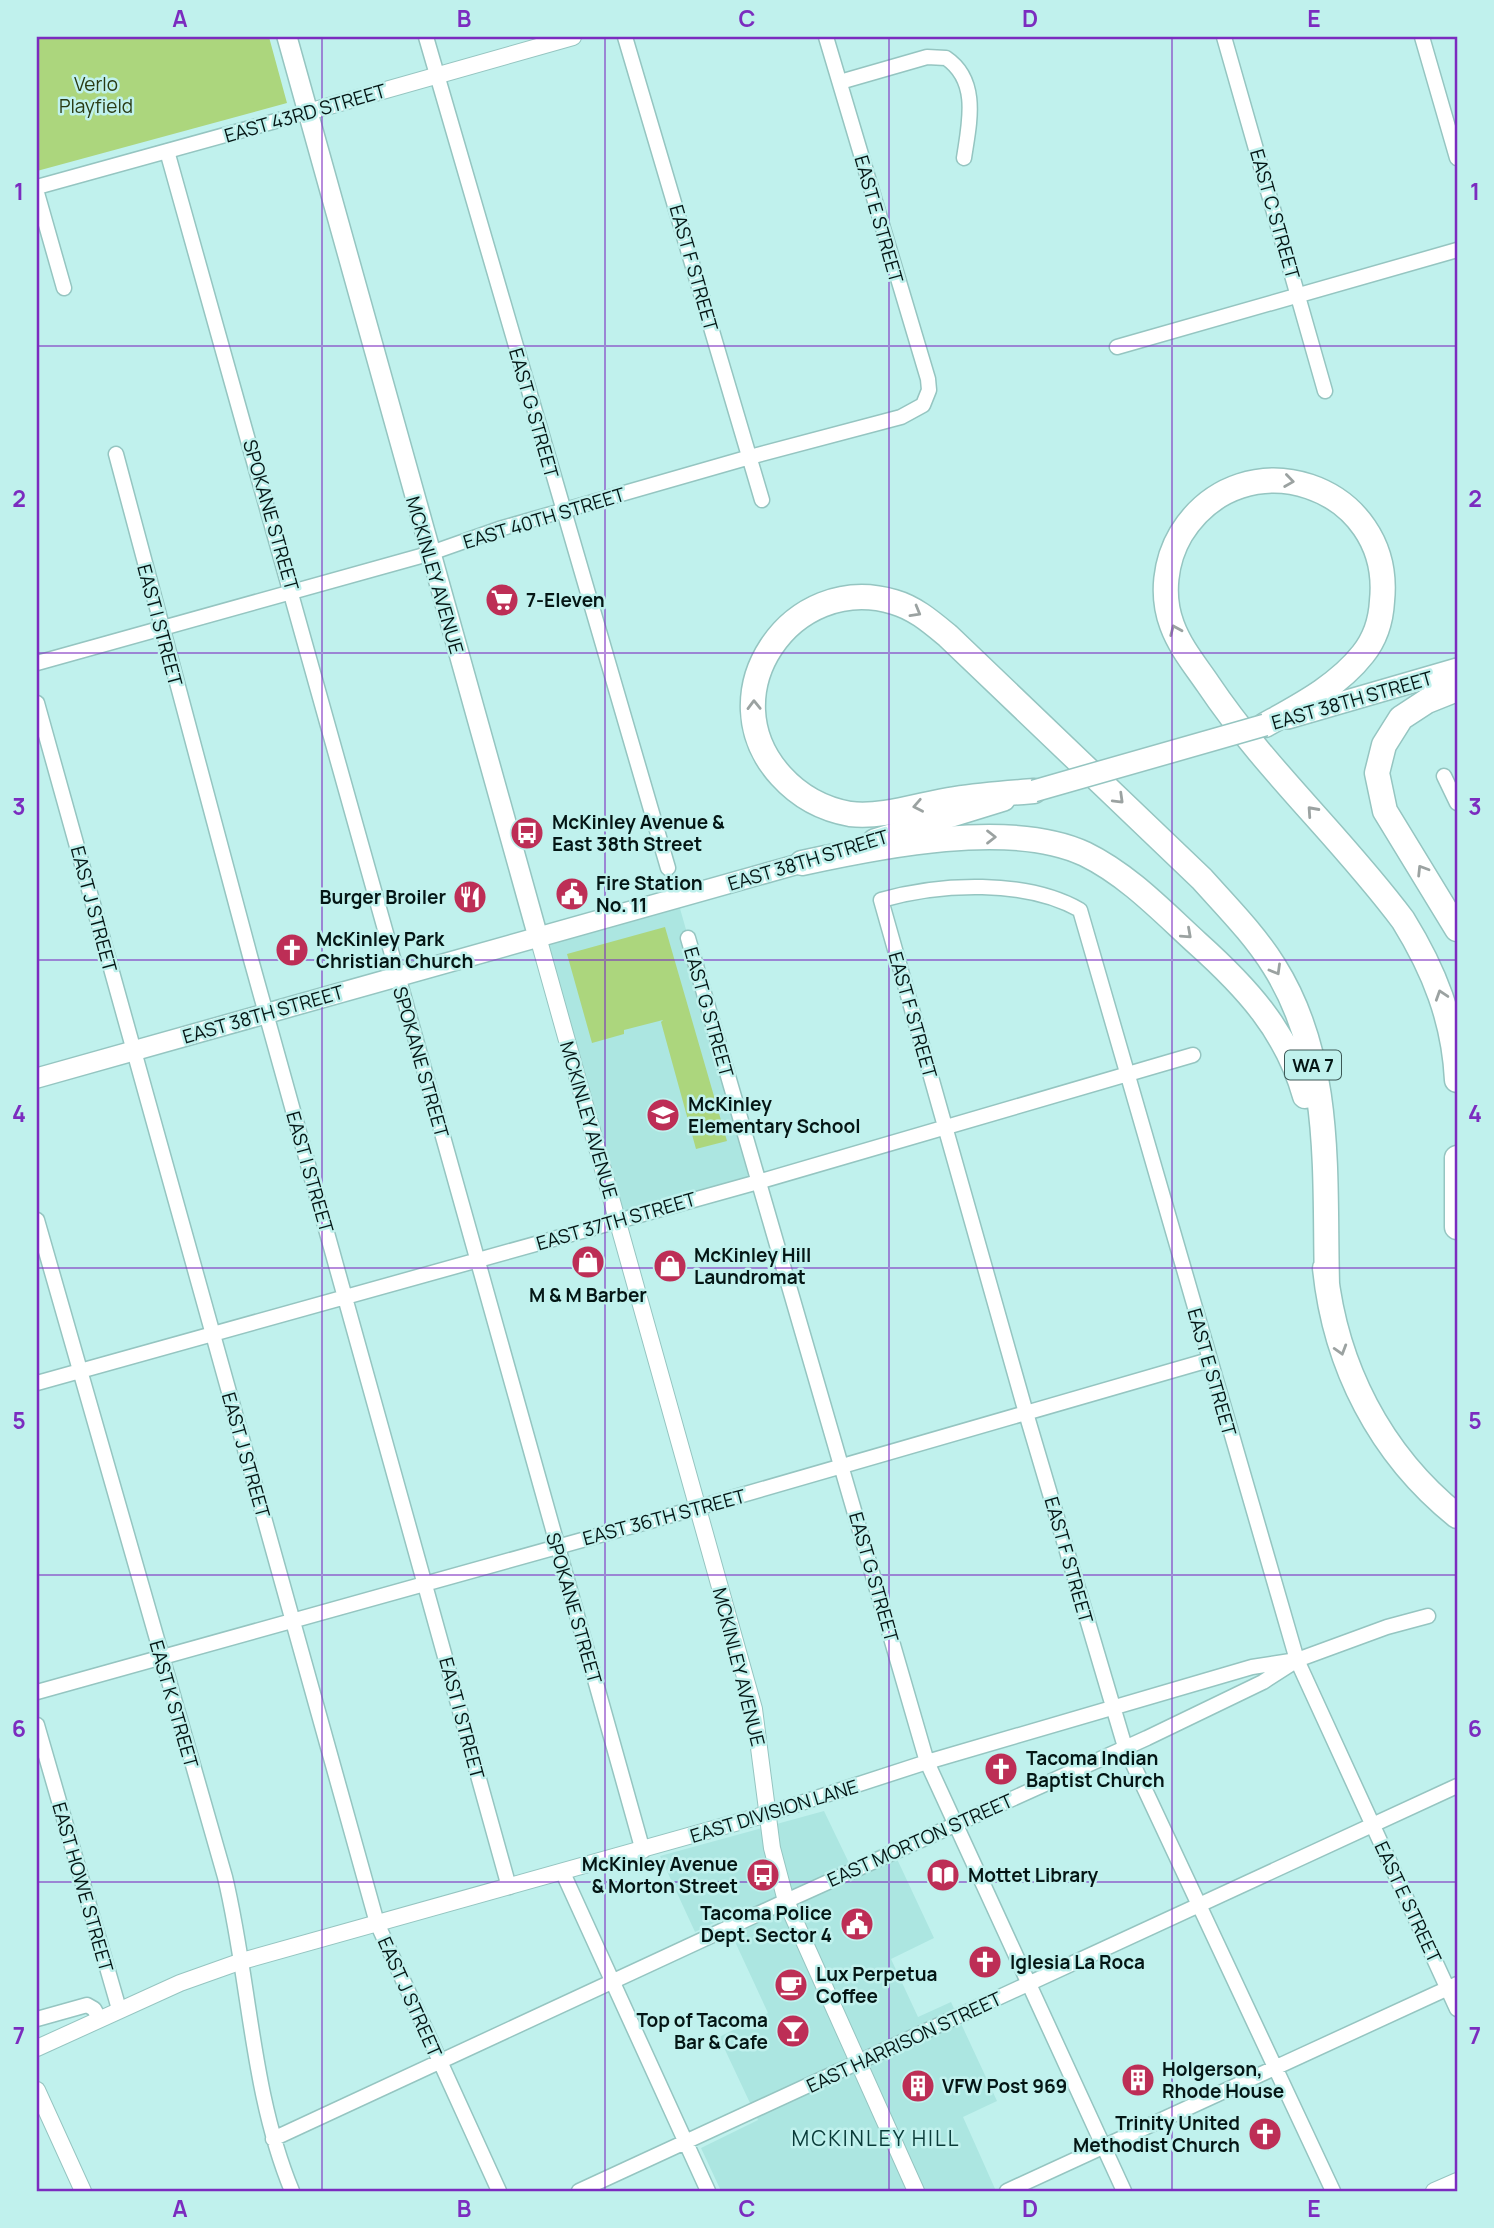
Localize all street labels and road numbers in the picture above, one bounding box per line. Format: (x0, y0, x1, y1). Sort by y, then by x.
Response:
street label: EAST 43RD STREET (221, 77, 390, 149)
street label: EAST C STREET (1244, 146, 1306, 283)
street label: EAST E STREET (848, 152, 910, 286)
street label: EAST F STREET (664, 202, 725, 335)
street label: EAST G STREET (503, 345, 565, 482)
street label: SPOKANE STREET (237, 436, 305, 594)
street label: EAST 40TH STREET (460, 481, 629, 555)
street label: MCKINLEY AVENUE (400, 493, 470, 657)
street label: EAST I STREET (131, 561, 189, 689)
street label: EAST 38TH STREET (1268, 664, 1436, 735)
street label: EAST 38TH STREET (725, 823, 892, 897)
street label: EAST J STREET (65, 843, 123, 975)
street label: EAST G STREET (678, 944, 740, 1081)
street label: EAST F STREET (883, 949, 944, 1082)
street label: EAST 38TH STREET (179, 978, 347, 1049)
street label: SPOKANE STREET (387, 983, 455, 1141)
street label: MCKINLEY AVENUE (554, 1038, 624, 1202)
road number: WA 7 (1285, 1050, 1341, 1080)
street label: EAST I STREET (280, 1108, 340, 1236)
street label: EAST 37TH STREET (533, 1186, 700, 1256)
street label: EAST E STREET (1181, 1305, 1243, 1439)
street label: EAST J STREET (216, 1389, 277, 1521)
street label: EAST 36TH STREET (580, 1483, 749, 1551)
street label: EAST F STREET (1039, 1494, 1100, 1627)
street label: EAST G STREET (843, 1509, 905, 1646)
street label: SPOKANE STREET (540, 1529, 608, 1687)
street label: MCKINLEY AVENUE (707, 1585, 771, 1749)
street label: EAST K STREET (143, 1637, 205, 1771)
street label: EAST I STREET (433, 1654, 491, 1782)
street label: EAST DIVISION LANE (687, 1773, 861, 1849)
street label: EAST MORTON STREET (823, 1787, 1017, 1893)
street label: EAST HOWE STREET (46, 1799, 120, 1976)
street label: EAST E STREET (1368, 1837, 1448, 1968)
street label: EAST J STREET (372, 1933, 448, 2062)
street label: EAST HARRISON STREET (802, 1985, 1006, 2099)

